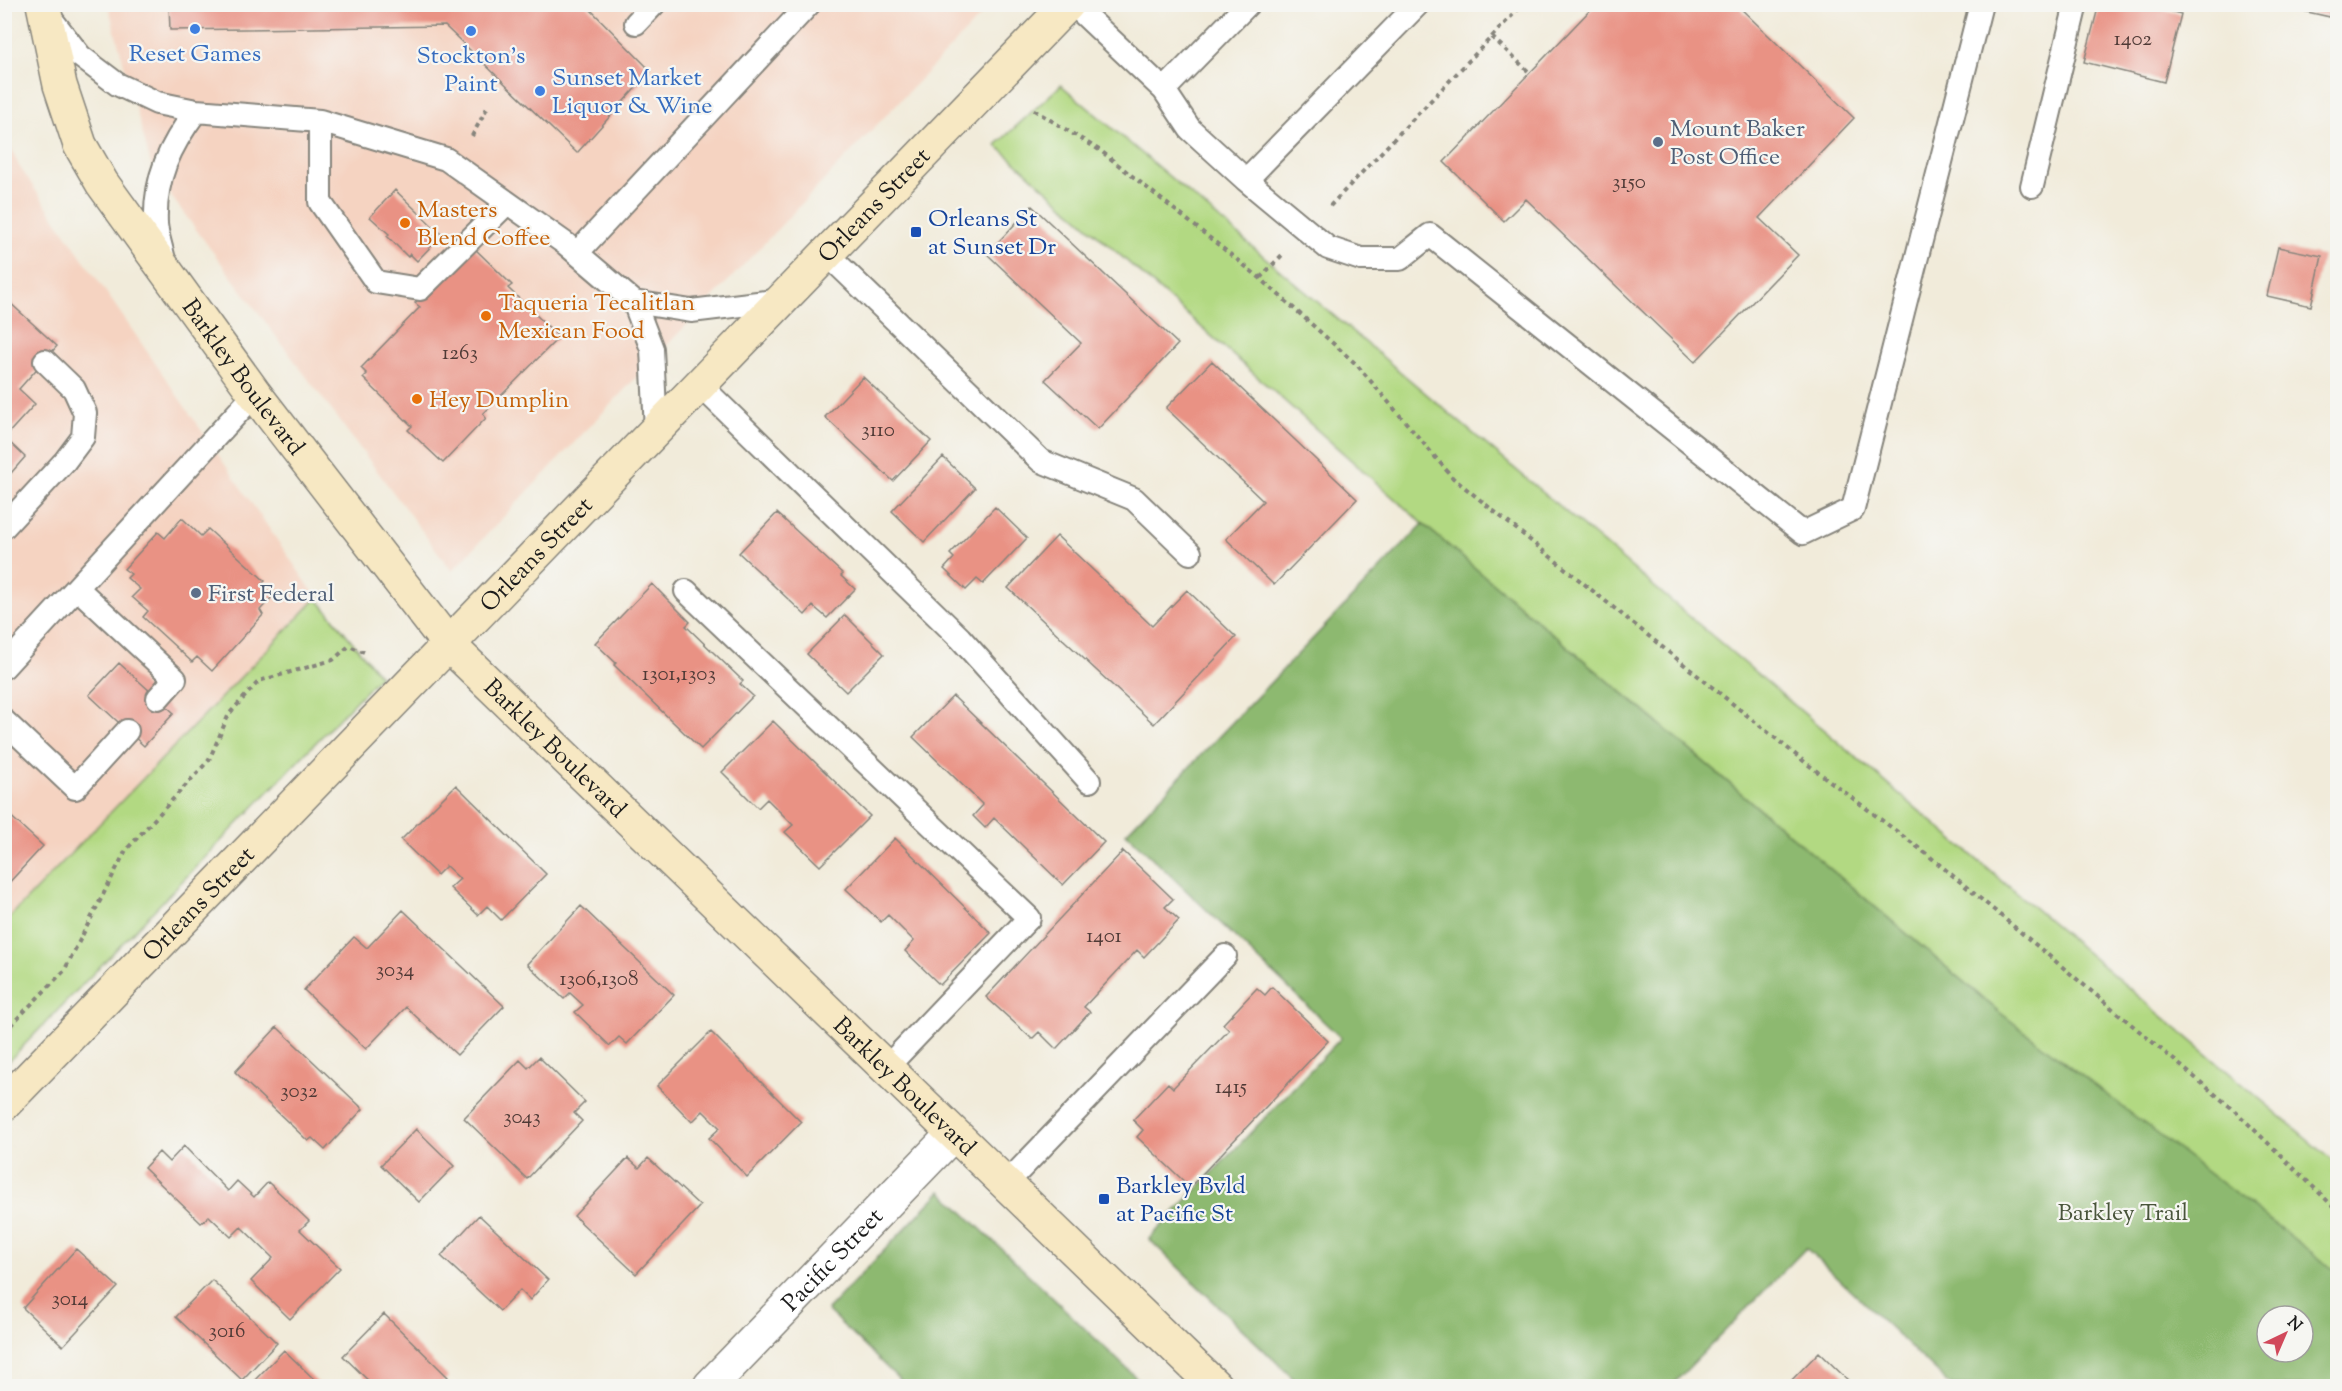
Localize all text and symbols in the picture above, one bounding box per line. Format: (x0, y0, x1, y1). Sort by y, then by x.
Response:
marker: Reset Games (188, 22, 202, 36)
marker: Stockton's Paint (464, 24, 478, 38)
house number: 1402 (2114, 25, 2152, 55)
place label: Reset Games (129, 38, 261, 72)
place label: Stockton's Paint (416, 40, 526, 102)
place label: Sunset Market Liquor & Wine (552, 62, 712, 124)
marker: Sunset Market Liquor & Wine (533, 84, 547, 98)
place label: Mount Baker Post Office (1670, 113, 1805, 175)
marker: Mount Baker Post Office (1651, 135, 1665, 149)
street label: Orleans Street (811, 141, 939, 272)
house number: 3150 (1612, 168, 1646, 198)
place label: Masters Blend Coffee (417, 194, 551, 256)
place label: Orleans St at Sunset Dr (928, 203, 1056, 265)
marker: Masters Blend Coffee (398, 216, 412, 230)
marker: Orleans St at Sunset Dr (909, 225, 923, 239)
place label: Taqueria Tecalitlan Mexican Food (498, 287, 695, 349)
street label: Barkley Boulevard (173, 293, 312, 464)
marker: Taqueria Tecalitlan Mexican Food (479, 309, 493, 323)
house number: 1263 (442, 339, 478, 369)
place label: Hey Dumplin (429, 384, 569, 418)
marker: Hey Dumplin (410, 392, 424, 406)
house number: 3110 (861, 416, 895, 446)
street label: Orleans Street (473, 490, 601, 621)
place label: First Federal (208, 578, 335, 612)
marker: First Federal (189, 586, 203, 600)
house number: 1301,1303 (642, 660, 716, 690)
street label: Barkley Boulevard (475, 672, 634, 827)
street label: Orleans Street (135, 840, 263, 970)
house number: 1401 (1086, 922, 1122, 952)
house number: 3034 (376, 956, 414, 986)
house number: 1306,1308 (560, 965, 638, 995)
street label: Barkley Boulevard (824, 1010, 983, 1165)
house number: 1415 (1215, 1073, 1247, 1103)
house number: 3032 (280, 1077, 318, 1107)
house number: 3043 (503, 1103, 541, 1133)
place label: Barkley Bvld at Pacific St (1116, 1170, 1246, 1232)
marker: Barkley Bvld at Pacific St (1097, 1192, 1111, 1206)
park label: Barkley Trail (2058, 1197, 2189, 1231)
street label: Pacific Street (775, 1201, 892, 1320)
house number: 3014 (52, 1285, 88, 1315)
north arrow (2255, 1304, 2315, 1364)
text: N (2281, 1312, 2306, 1338)
house number: 3016 (209, 1317, 245, 1347)

